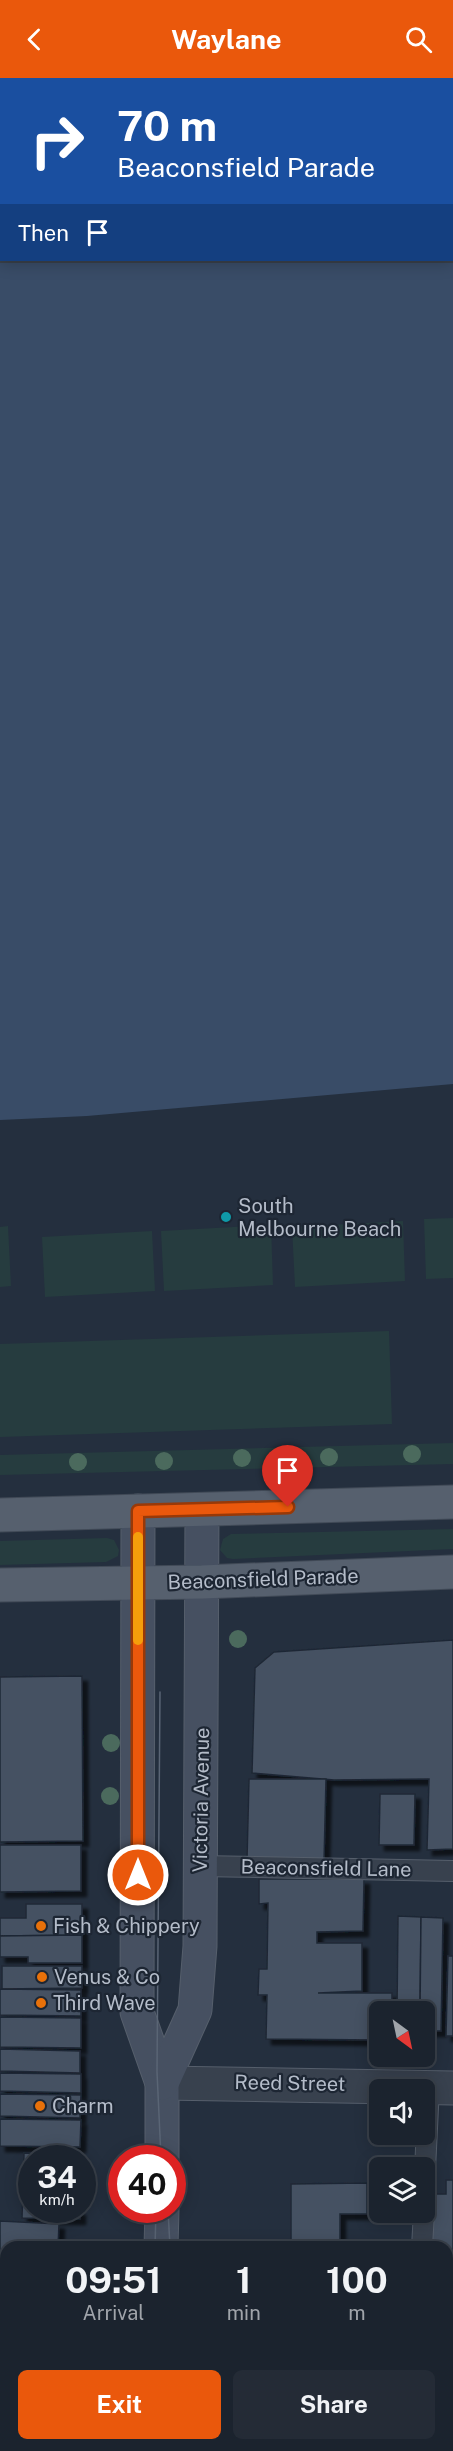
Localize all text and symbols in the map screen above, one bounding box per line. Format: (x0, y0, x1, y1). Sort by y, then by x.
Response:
icon: back (18, 23, 51, 56)
text: Waylane (171, 23, 282, 55)
icon: search (402, 23, 435, 56)
text: 70 m (117, 101, 217, 150)
icon: right (18, 102, 96, 180)
text: Beaconsfield Parade (117, 151, 375, 183)
icon: arrive (81, 216, 114, 249)
text: Then (18, 220, 69, 246)
place label: South Melbourne Beach (238, 1194, 401, 1241)
marker: South Melbourne Beach (219, 1210, 233, 1224)
pin (262, 1445, 313, 1507)
icon: arrive (271, 1454, 304, 1487)
street label: Beaconsfield Parade (167, 1564, 359, 1594)
street label: Victoria Avenue (188, 1727, 214, 1873)
position arrow (106, 1843, 170, 1907)
street label: Beaconsfield Lane (240, 1855, 412, 1881)
place label: Fish & Chippery (53, 1914, 200, 1938)
marker: Fish & Chippery (34, 1919, 48, 1933)
place label: Venus & Co (54, 1965, 160, 1989)
marker: Venus & Co (35, 1970, 49, 1984)
place label: Third Wave (53, 1991, 156, 2015)
marker: Third Wave (34, 1996, 48, 2010)
north arrow (369, 2001, 435, 2067)
map controls (369, 2001, 435, 2223)
street label: Reed Street (234, 2070, 346, 2096)
button: sound (369, 2079, 435, 2145)
place label: Charm (52, 2094, 113, 2118)
marker: Charm (33, 2099, 47, 2113)
speed limit sign: 40 (108, 2145, 186, 2223)
button: layers (369, 2157, 435, 2223)
text: 34 (37, 2159, 77, 2195)
text: km/h (39, 2191, 75, 2208)
text: 09:51 (65, 2259, 162, 2301)
text: 1 (236, 2259, 251, 2301)
text: 100 (326, 2259, 388, 2301)
text: Arrival (83, 2301, 144, 2325)
text: min (227, 2301, 261, 2325)
text: m (348, 2301, 366, 2325)
button: Exit (18, 2370, 221, 2439)
button: Share (233, 2370, 435, 2439)

